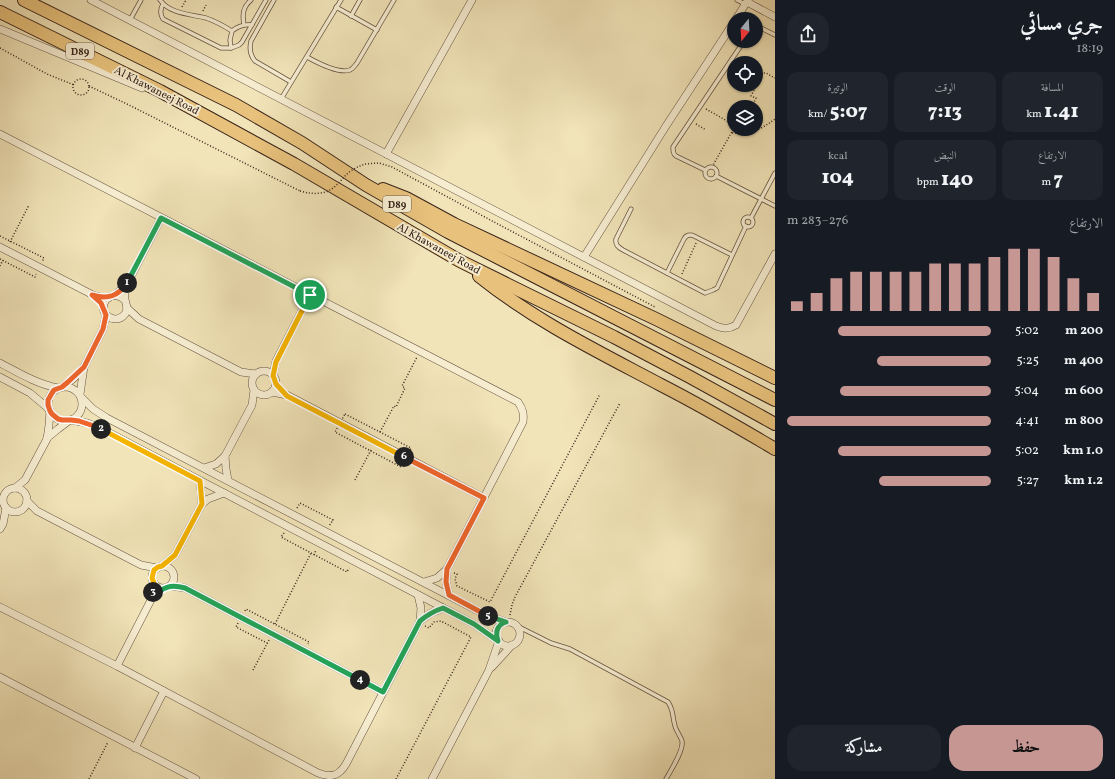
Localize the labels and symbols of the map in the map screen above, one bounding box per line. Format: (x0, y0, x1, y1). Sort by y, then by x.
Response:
north arrow (727, 12, 763, 48)
road number: D89 (66, 43, 94, 59)
street label: Al Khawaneej Road (111, 63, 201, 119)
road number: D89 (383, 196, 411, 212)
street label: Al Khawaneej Road (394, 220, 483, 279)
pin: 1 (117, 273, 137, 293)
pin (293, 278, 327, 312)
pin: 2 (91, 419, 111, 439)
pin: 6 (394, 447, 414, 467)
pin: 3 (143, 582, 163, 602)
pin: 5 (478, 606, 498, 626)
pin: 4 (350, 670, 370, 690)

